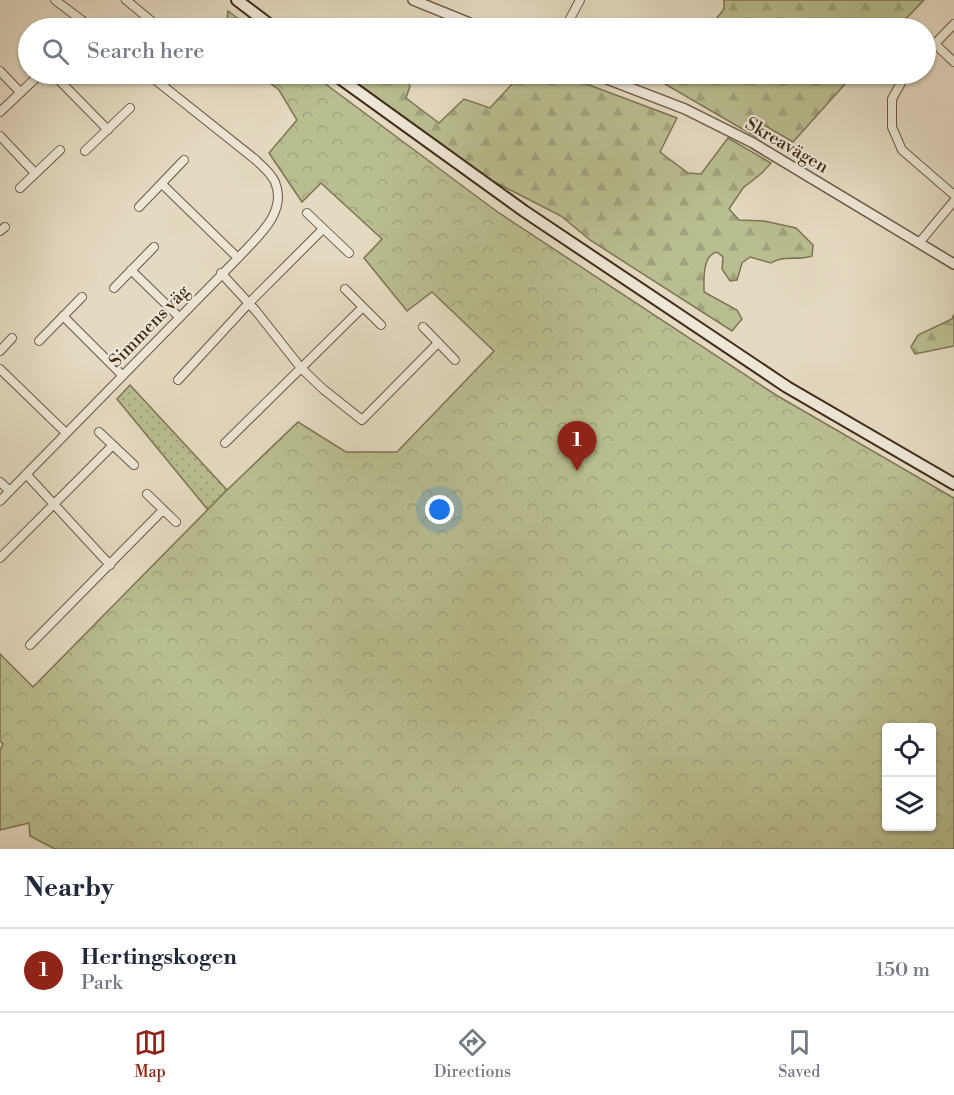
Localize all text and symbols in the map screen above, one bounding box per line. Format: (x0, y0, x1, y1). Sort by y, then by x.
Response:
search box (18, 18, 936, 84)
icon: search (39, 35, 72, 68)
text: Search here (87, 38, 204, 65)
street label: Skreavägen (741, 112, 833, 179)
street label: Simmens väg (104, 280, 195, 373)
pin: 1 (558, 422, 596, 471)
your location (425, 495, 454, 524)
map controls (882, 723, 936, 831)
button: locate (882, 723, 936, 777)
button: layers (882, 777, 936, 831)
text: Nearby (24, 872, 114, 904)
text: Hertingskogen (81, 944, 237, 971)
text: 1 (39, 958, 48, 983)
text: 150 m (875, 958, 930, 983)
text: Park (81, 971, 123, 996)
tab: Map (134, 1026, 167, 1082)
tab: Directions (434, 1026, 511, 1082)
tab: Saved (778, 1026, 820, 1082)

